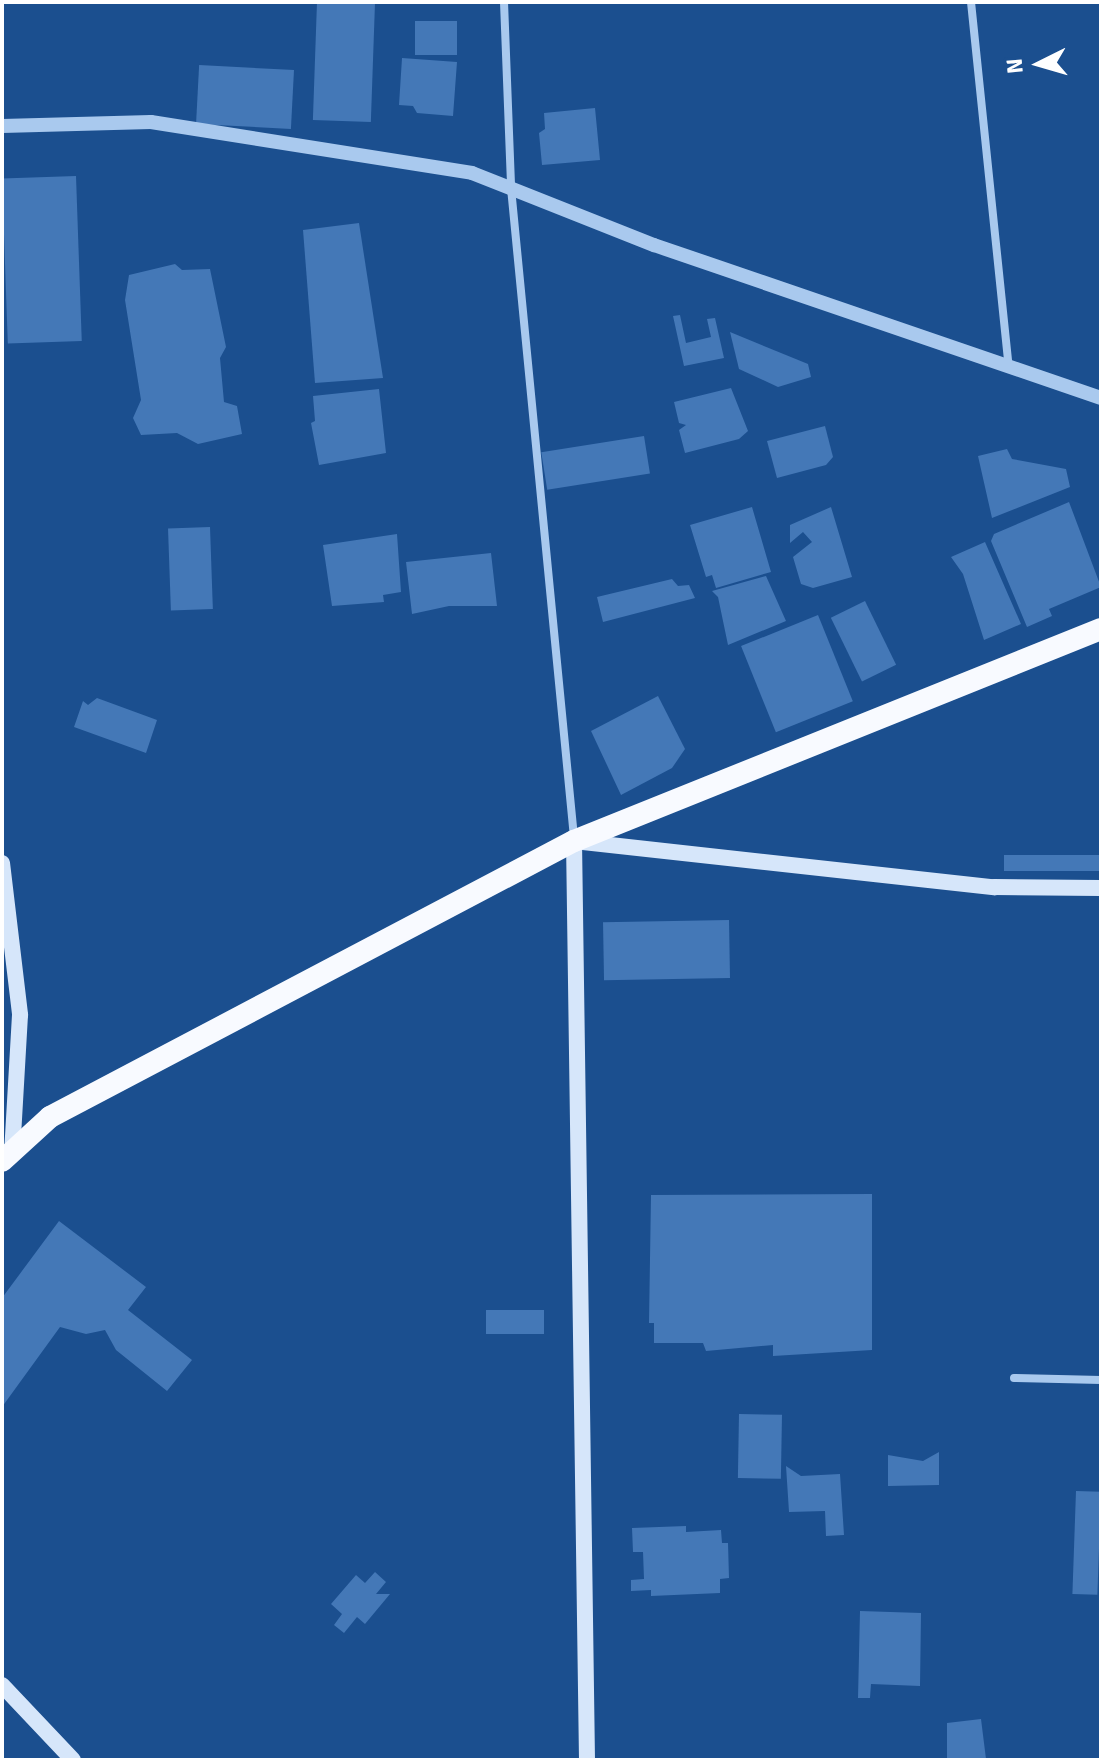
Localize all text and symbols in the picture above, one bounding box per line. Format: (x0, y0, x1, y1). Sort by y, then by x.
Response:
north arrow (999, 24, 1079, 104)
text: N (1000, 57, 1029, 75)

